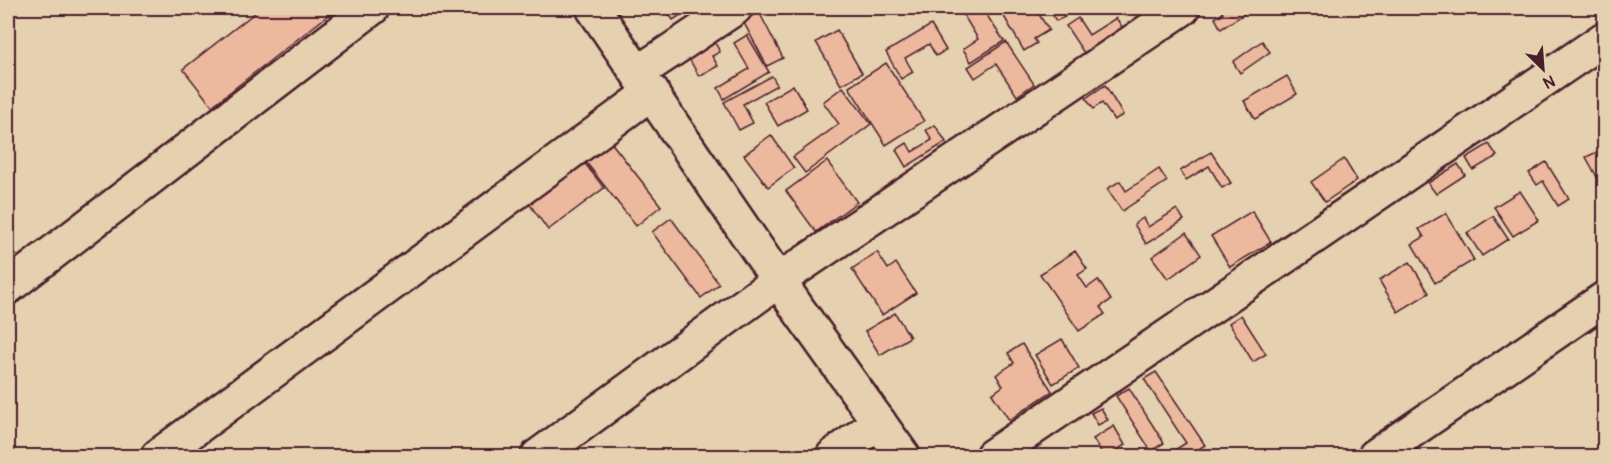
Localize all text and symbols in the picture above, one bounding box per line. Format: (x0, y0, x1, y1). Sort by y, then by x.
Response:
north arrow (1513, 39, 1573, 99)
text: N (1540, 70, 1558, 93)

